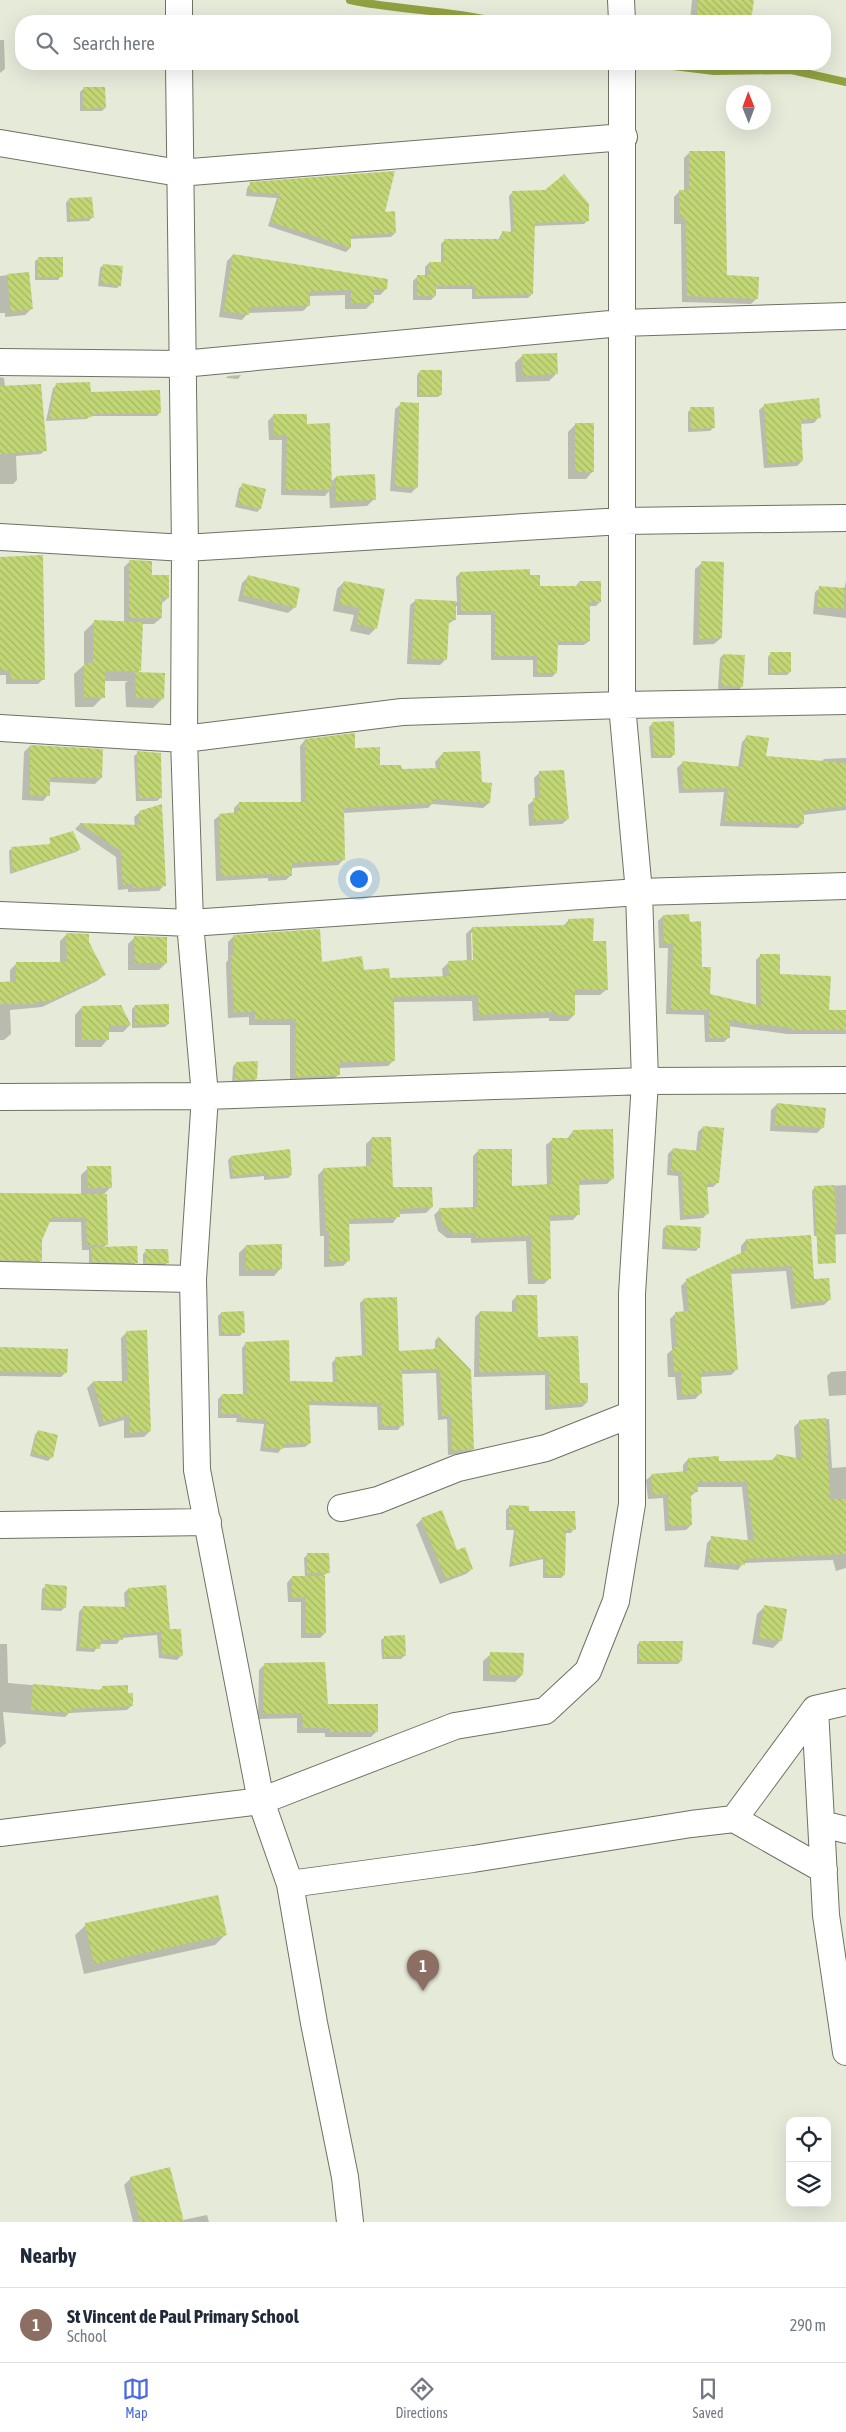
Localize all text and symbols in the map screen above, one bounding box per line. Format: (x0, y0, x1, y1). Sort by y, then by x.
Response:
search box (15, 15, 831, 70)
icon: search (33, 29, 61, 57)
text: Search here (73, 32, 155, 54)
north arrow (726, 85, 771, 130)
your location (346, 866, 372, 892)
pin: 1 (407, 1950, 439, 1991)
map controls (786, 2117, 831, 2207)
button: locate (786, 2117, 831, 2162)
button: layers (786, 2162, 831, 2207)
text: Nearby (20, 2243, 76, 2267)
text: St Vincent de Paul Primary School (67, 2305, 299, 2327)
text: 1 (32, 2316, 40, 2334)
text: 290 m (790, 2316, 826, 2334)
text: School (67, 2327, 107, 2345)
tab: Map (122, 2375, 150, 2421)
tab: Directions (395, 2375, 448, 2421)
tab: Saved (693, 2375, 724, 2421)

